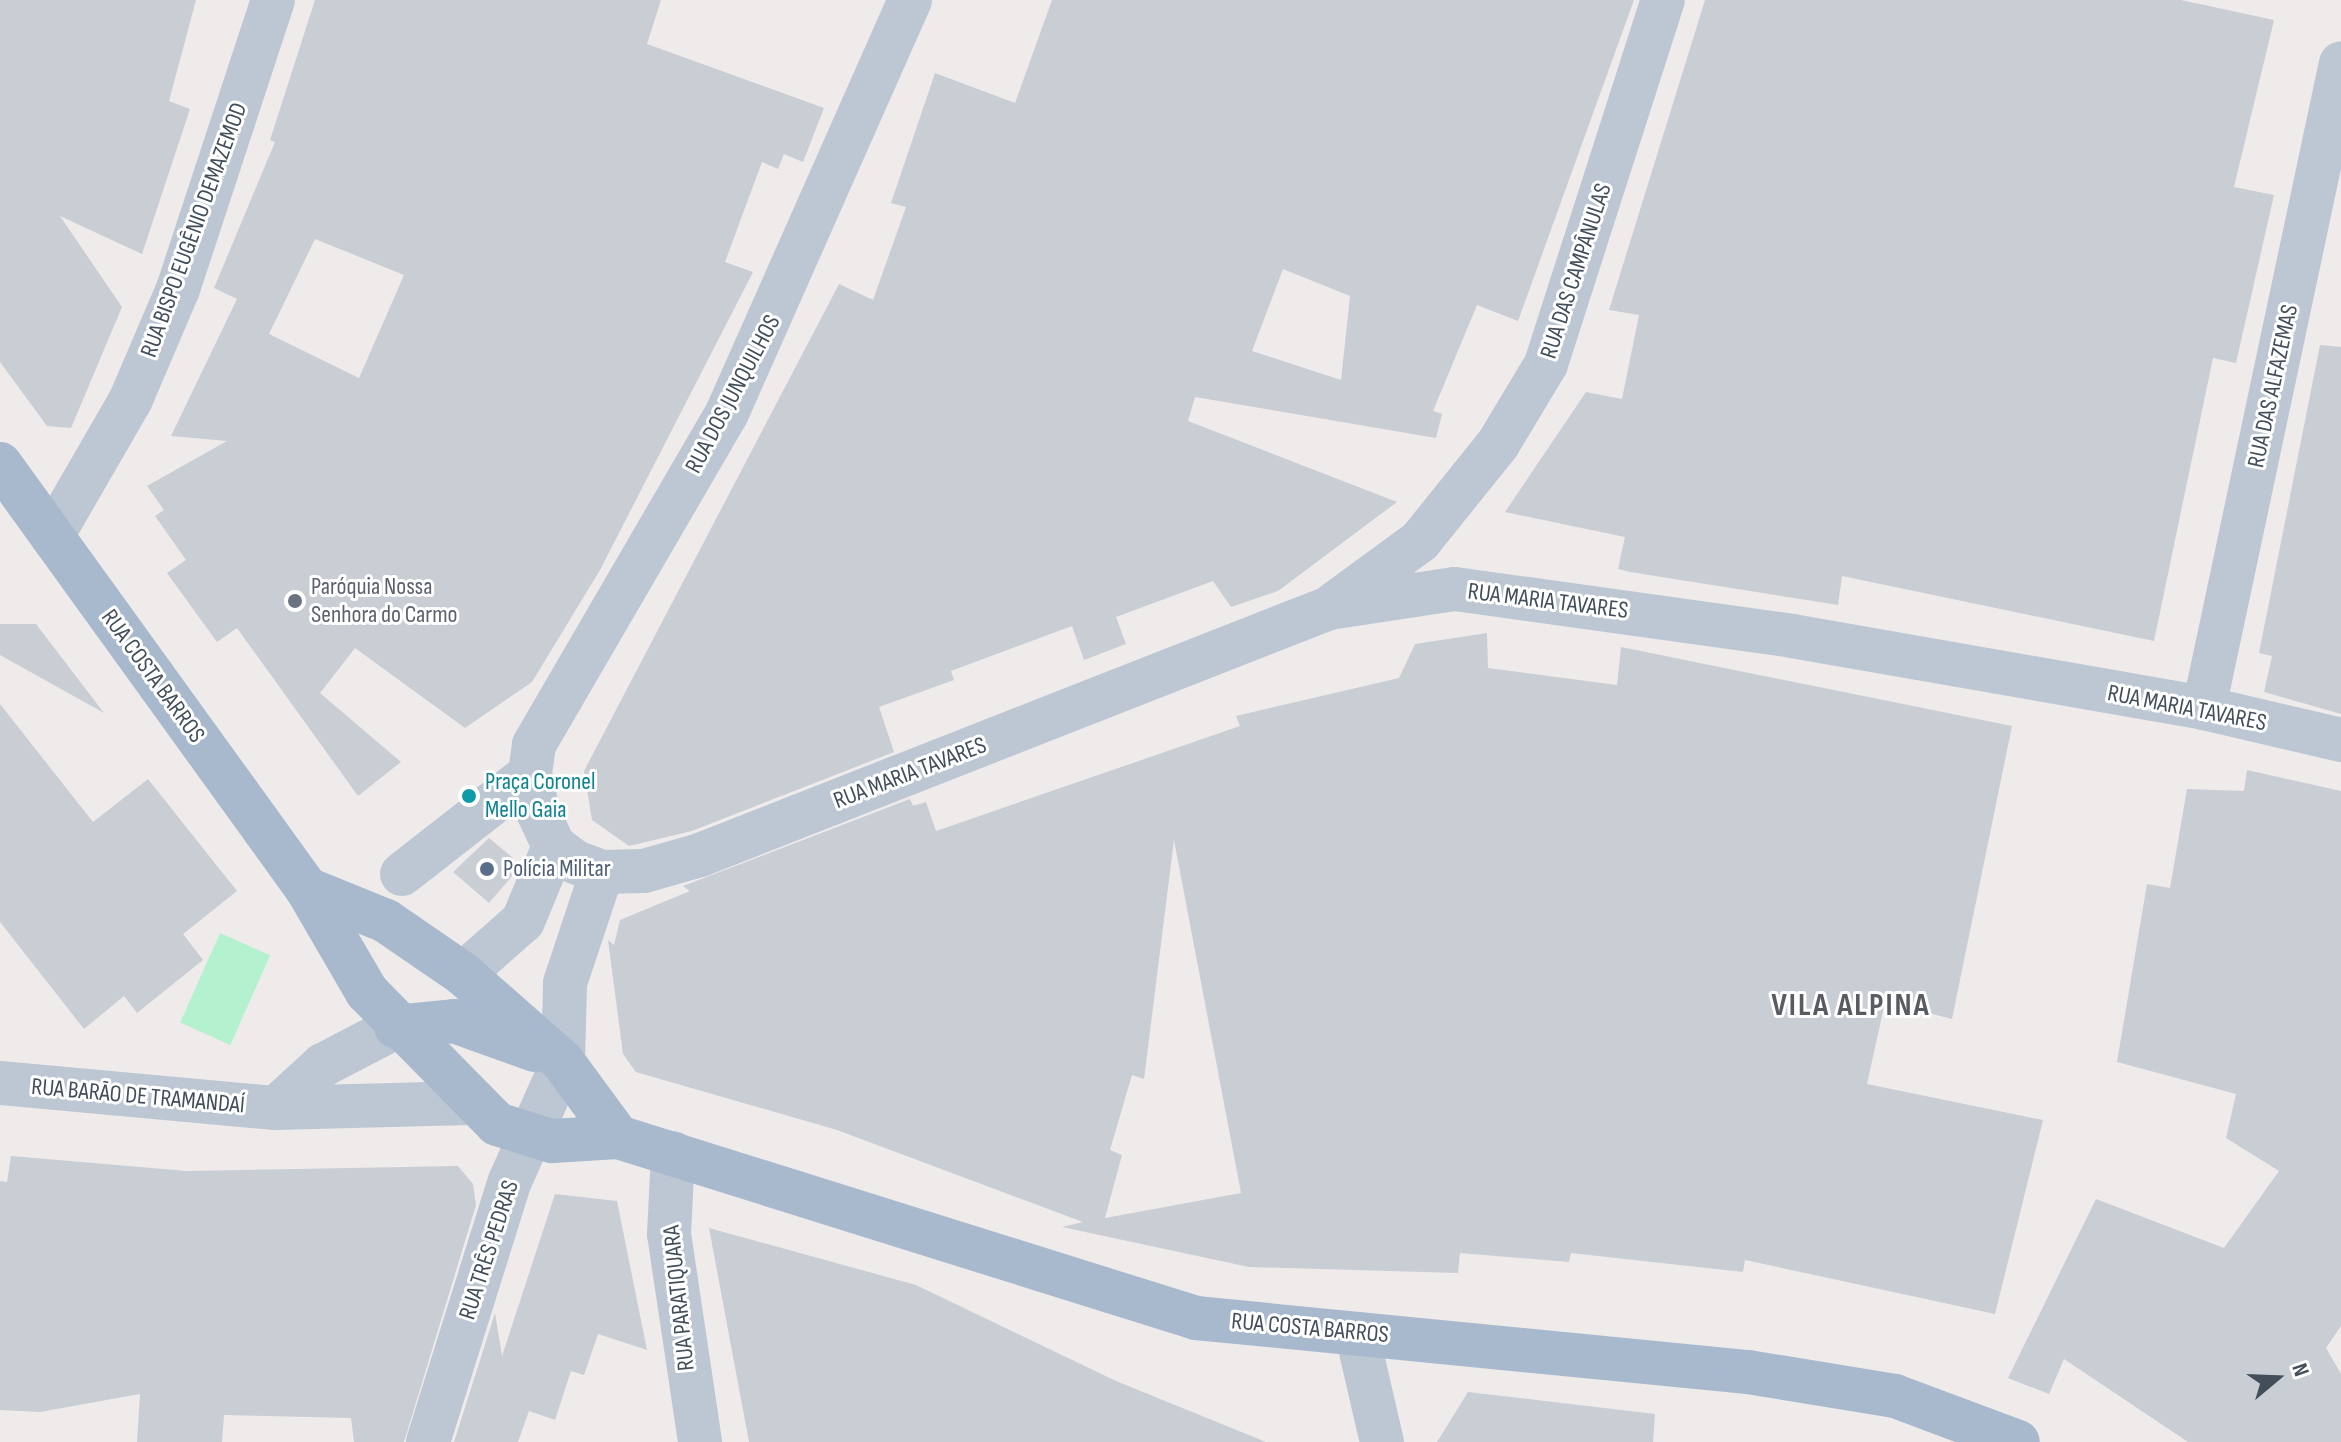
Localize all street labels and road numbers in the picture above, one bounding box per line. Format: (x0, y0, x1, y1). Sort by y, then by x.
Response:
street label: RUA BISPO EUGÊNIO DEMAZEMOD (134, 99, 254, 361)
street label: RUA DAS CAMPÂNULAS (1534, 180, 1618, 362)
street label: RUA DAS ALFAZEMAS (2242, 302, 2304, 470)
street label: RUA DOS JUNQUILHOS (679, 310, 787, 478)
street label: RUA MARIA TAVARES (1466, 577, 1630, 625)
street label: RUA COSTA BARROS (95, 604, 211, 748)
street label: RUA MARIA TAVARES (2105, 678, 2269, 738)
street label: RUA MARIA TAVARES (830, 731, 990, 815)
street label: RUA BARÃO DE TRAMANDAÍ (30, 1072, 246, 1120)
street label: RUA TRÊS PEDRAS (453, 1177, 525, 1323)
street label: RUA PARATIQUARA (657, 1224, 701, 1372)
street label: RUA COSTA BARROS (1230, 1307, 1390, 1349)

